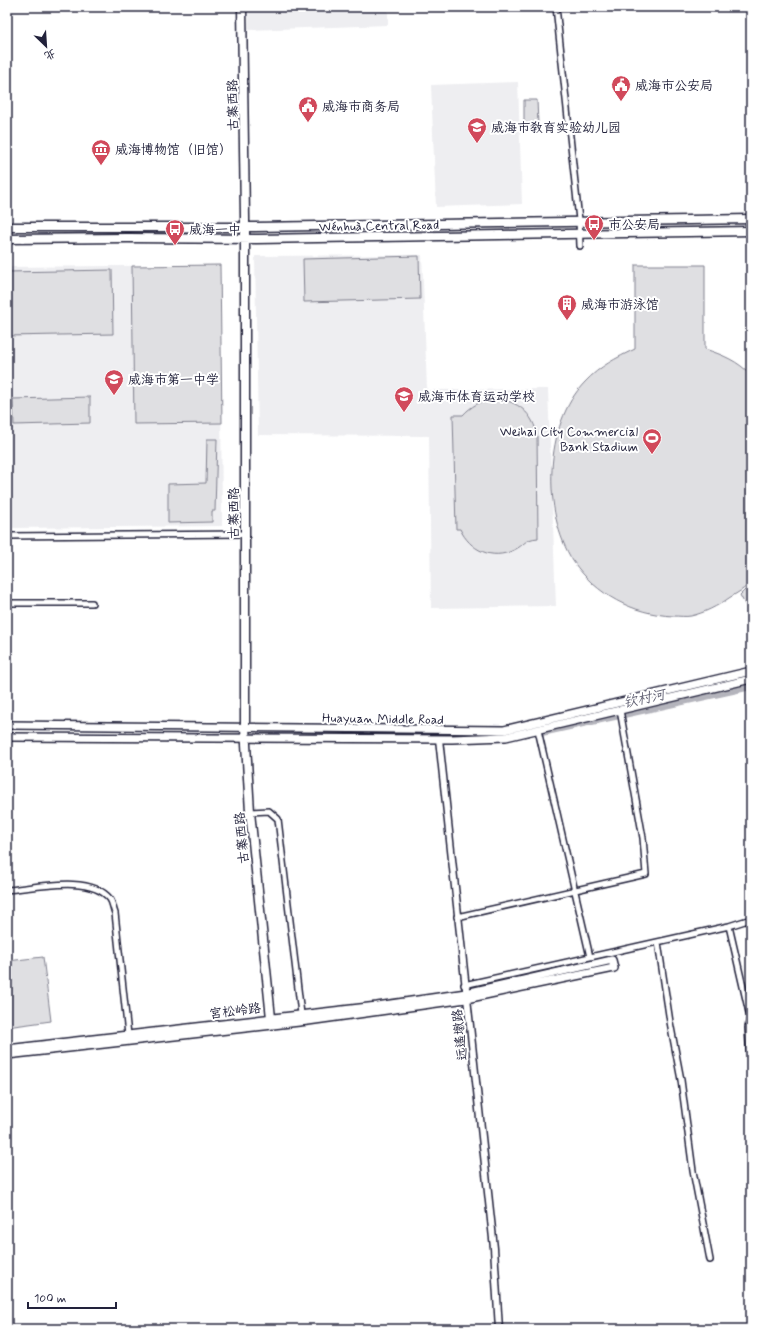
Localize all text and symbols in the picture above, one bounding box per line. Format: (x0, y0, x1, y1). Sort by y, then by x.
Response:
north arrow (26, 26, 66, 66)
text: 北 (42, 45, 58, 63)
public building icon: 威海市公安局 (610, 74, 632, 102)
place label: 威海市公安局 (635, 78, 713, 95)
street label: 古寨西路 (225, 79, 242, 131)
public building icon: 威海市商务局 (297, 95, 319, 123)
place label: 威海市商务局 (322, 99, 400, 116)
school or university icon: 威海市教育实验幼儿园 (466, 116, 488, 144)
place label: 威海市教育实验幼儿园 (491, 120, 621, 137)
museum icon: 威海博物馆（旧馆） (90, 138, 112, 166)
place label: 威海博物馆（旧馆） (115, 142, 232, 159)
bus stop icon: 市公安局 (583, 213, 605, 241)
street label: Wénhuà Central Road (319, 217, 439, 236)
place label: 市公安局 (608, 217, 660, 234)
bus stop icon: 威海一中 (164, 218, 186, 246)
place label: 威海一中 (189, 222, 241, 239)
building icon: 威海市游泳馆 (556, 293, 578, 321)
place label: 威海市游泳馆 (581, 297, 659, 314)
school or university icon: 威海市第一中学 (103, 368, 125, 396)
place label: 威海市第一中学 (128, 372, 219, 389)
school or university icon: 威海市体育运动学校 (393, 385, 415, 413)
place label: 威海市体育运动学校 (418, 389, 535, 406)
place label: Weihai City Commercial Bank Stadium (500, 424, 638, 456)
sports icon: Weihai City Commercial Bank Stadium (641, 427, 663, 455)
street label: 古寨西路 (226, 487, 243, 539)
water label: 钦村河 (622, 685, 669, 712)
street label: Huayuan Middle Road (322, 710, 444, 729)
street label: 古寨西路 (232, 811, 253, 865)
street label: 宫松岭路 (208, 1000, 262, 1023)
street label: 远遥墩路 (449, 1008, 472, 1062)
scale bar (28, 1284, 116, 1310)
text: 100 m (34, 1291, 66, 1307)

